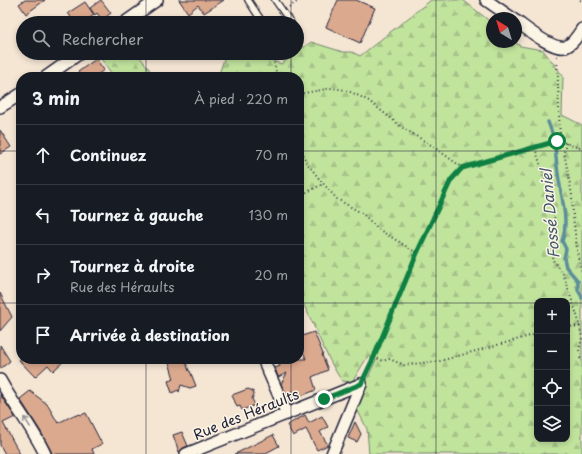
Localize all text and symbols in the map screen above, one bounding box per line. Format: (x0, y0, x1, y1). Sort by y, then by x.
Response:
north arrow (486, 12, 522, 48)
search box (16, 16, 304, 60)
icon: search (30, 27, 52, 49)
text: Rechercher (62, 27, 143, 50)
text: 3 min (32, 85, 80, 111)
text: À pied · 220 m (194, 89, 288, 108)
route start (548, 132, 566, 150)
text: Continuez (70, 143, 146, 166)
icon: ahead (32, 144, 54, 166)
text: 70 m (255, 145, 288, 164)
water label: Fossé Daniel (533, 166, 564, 259)
text: Tournez à gauche (70, 203, 204, 226)
icon: left (32, 204, 54, 226)
text: 130 m (249, 205, 288, 224)
text: Tournez à droite (70, 254, 195, 277)
icon: right (32, 264, 54, 286)
text: 20 m (254, 265, 288, 284)
text: Rue des Héraults (70, 277, 174, 296)
map controls (534, 298, 570, 442)
button: + (534, 298, 570, 334)
text: Arrivée à destination (70, 323, 230, 346)
icon: arrive (32, 324, 54, 346)
button: − (534, 334, 570, 370)
button: locate (534, 370, 570, 406)
street label: Rue des Héraults (190, 383, 302, 445)
route end (315, 390, 333, 408)
button: layers (534, 406, 570, 442)
one-way arrow (23, 417, 31, 428)

